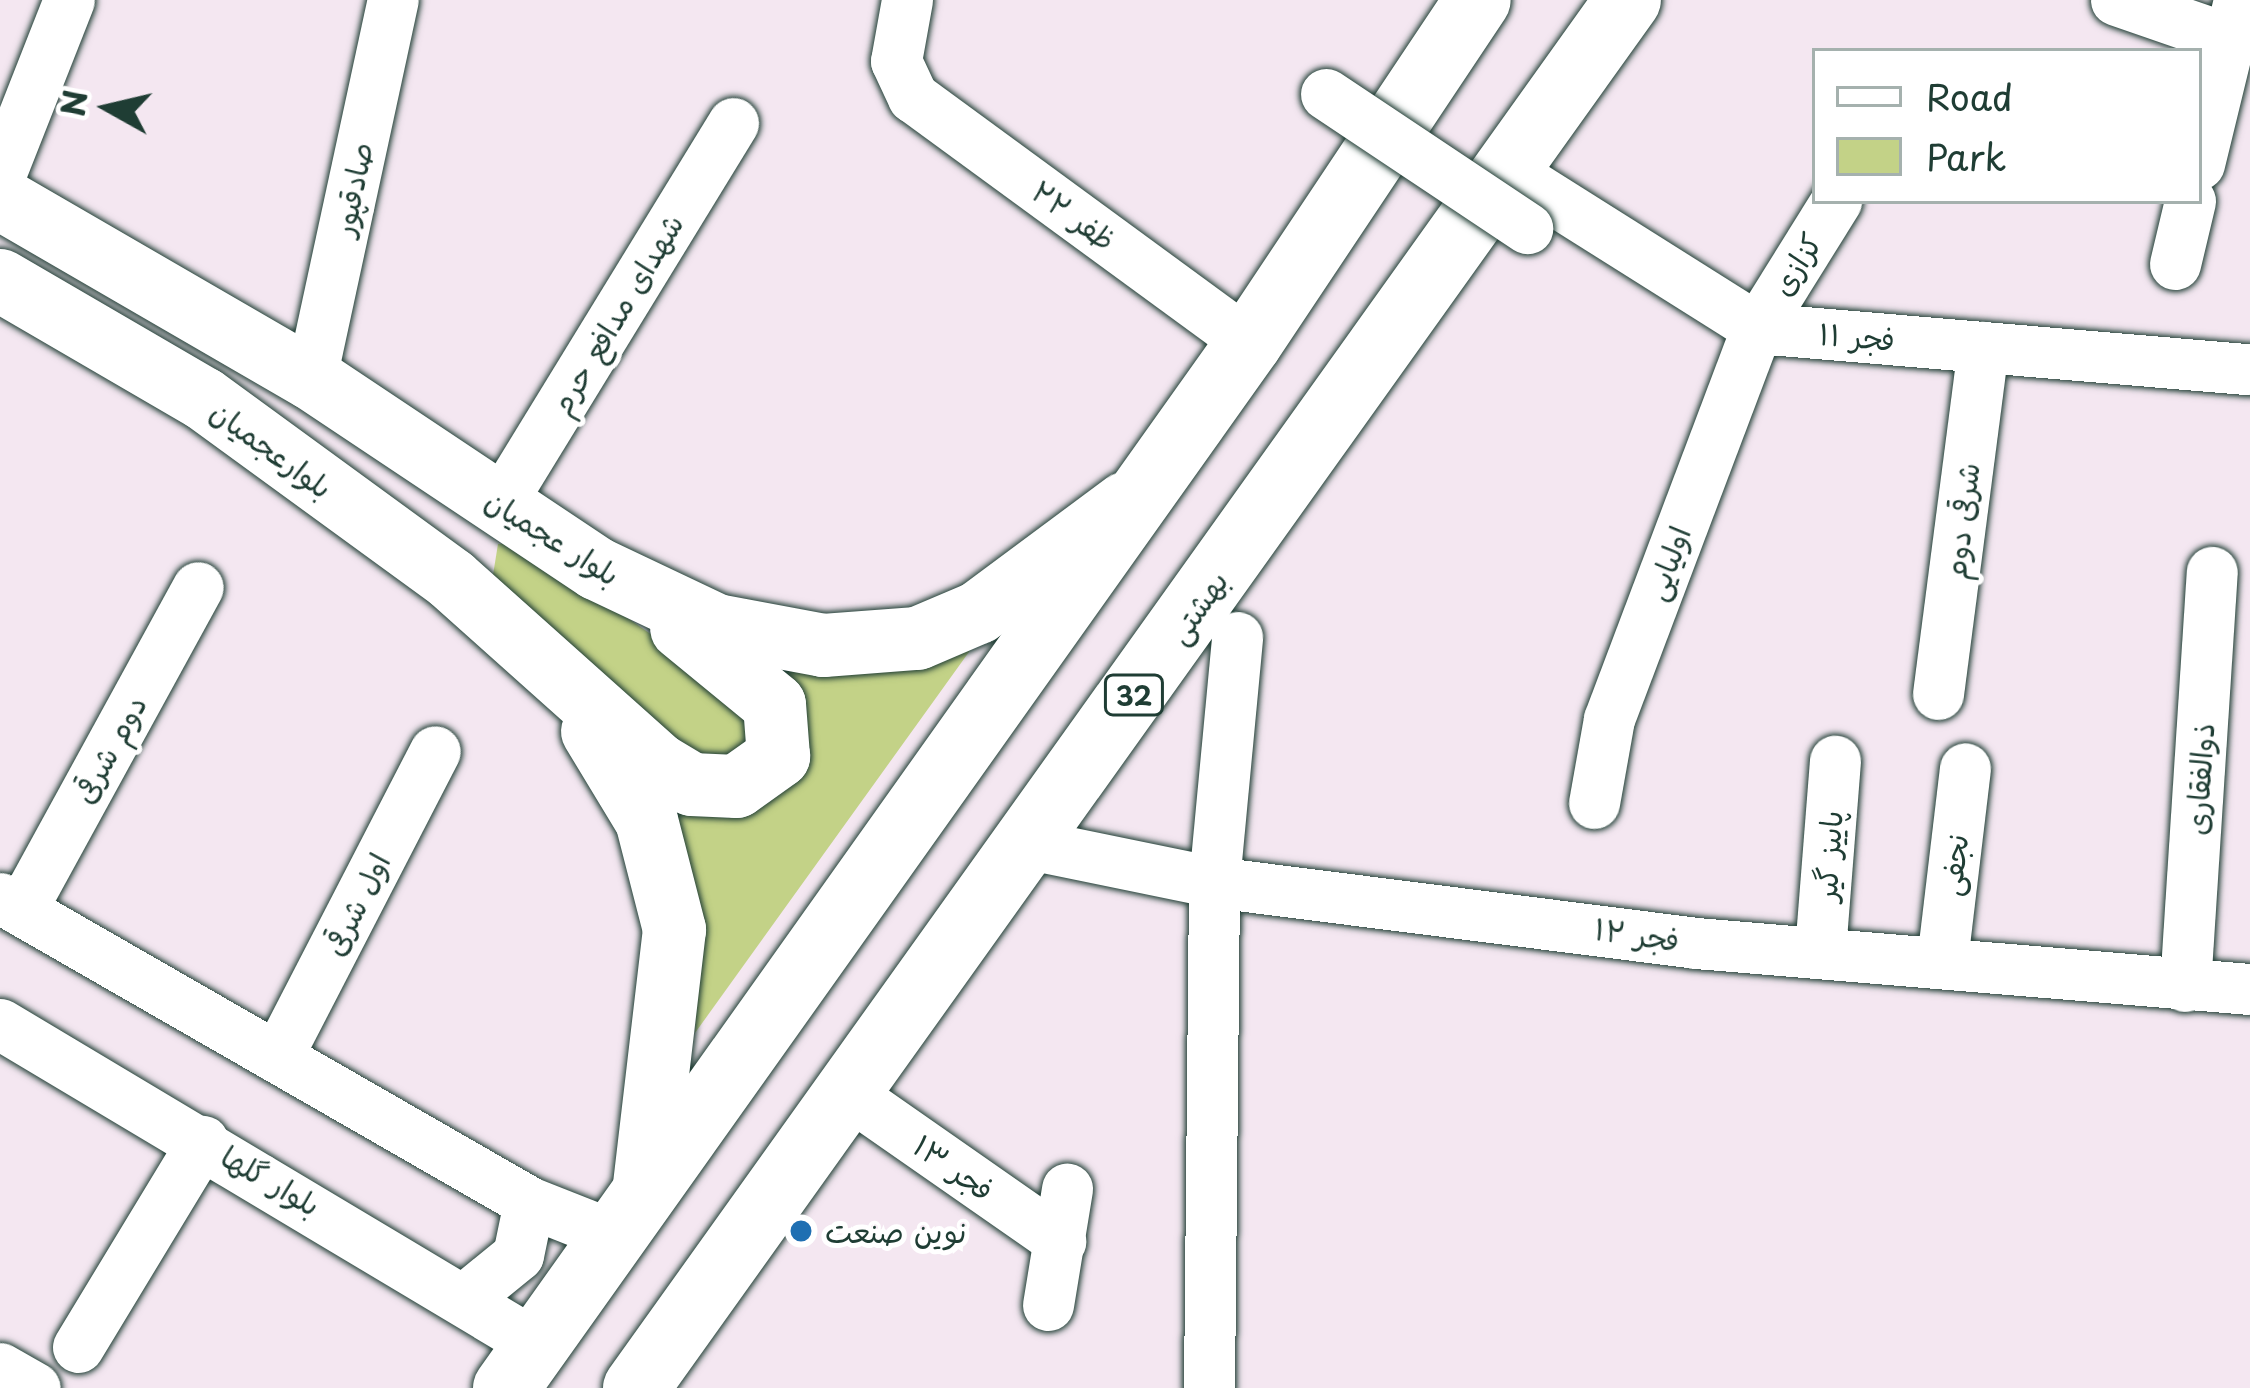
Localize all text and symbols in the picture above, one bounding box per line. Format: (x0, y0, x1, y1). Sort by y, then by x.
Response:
north arrow (48, 48, 168, 168)
legend (1812, 48, 2202, 204)
text: Road (1926, 69, 2013, 123)
text: N (46, 87, 99, 119)
text: Park (1926, 129, 2006, 183)
street label: صادقپور (325, 139, 379, 239)
street label: ظفر ۲۲ (1025, 173, 1123, 257)
street label: شهدای مدافع حرم (542, 207, 690, 421)
street label: کزازی (1763, 226, 1829, 302)
street label: فجر ۱۱ (1817, 315, 1897, 357)
street label: بلوارعجمیان (204, 393, 340, 505)
street label: شرقی دوم (1936, 461, 1986, 581)
street label: بلوار عجمیان (479, 482, 627, 592)
street label: اولیایی (1637, 521, 1697, 605)
street label: بهشتی (1159, 564, 1235, 650)
road number: 32 (1101, 674, 1167, 716)
street label: دوم شرقی (65, 689, 153, 809)
street label: ذوالفقاری (2177, 722, 2221, 836)
street label: پاییز گیر (1807, 809, 1849, 903)
street label: نجفی (1931, 832, 1975, 898)
street label: اول شرقی (315, 847, 397, 961)
street label: فجر ۱۲ (1592, 910, 1682, 958)
street label: فجر ۱۳ (907, 1126, 1001, 1208)
street label: بلوار گلها (215, 1137, 327, 1223)
place label: نوین صنعت (825, 1213, 967, 1249)
marker: نوین صنعت (788, 1218, 814, 1244)

